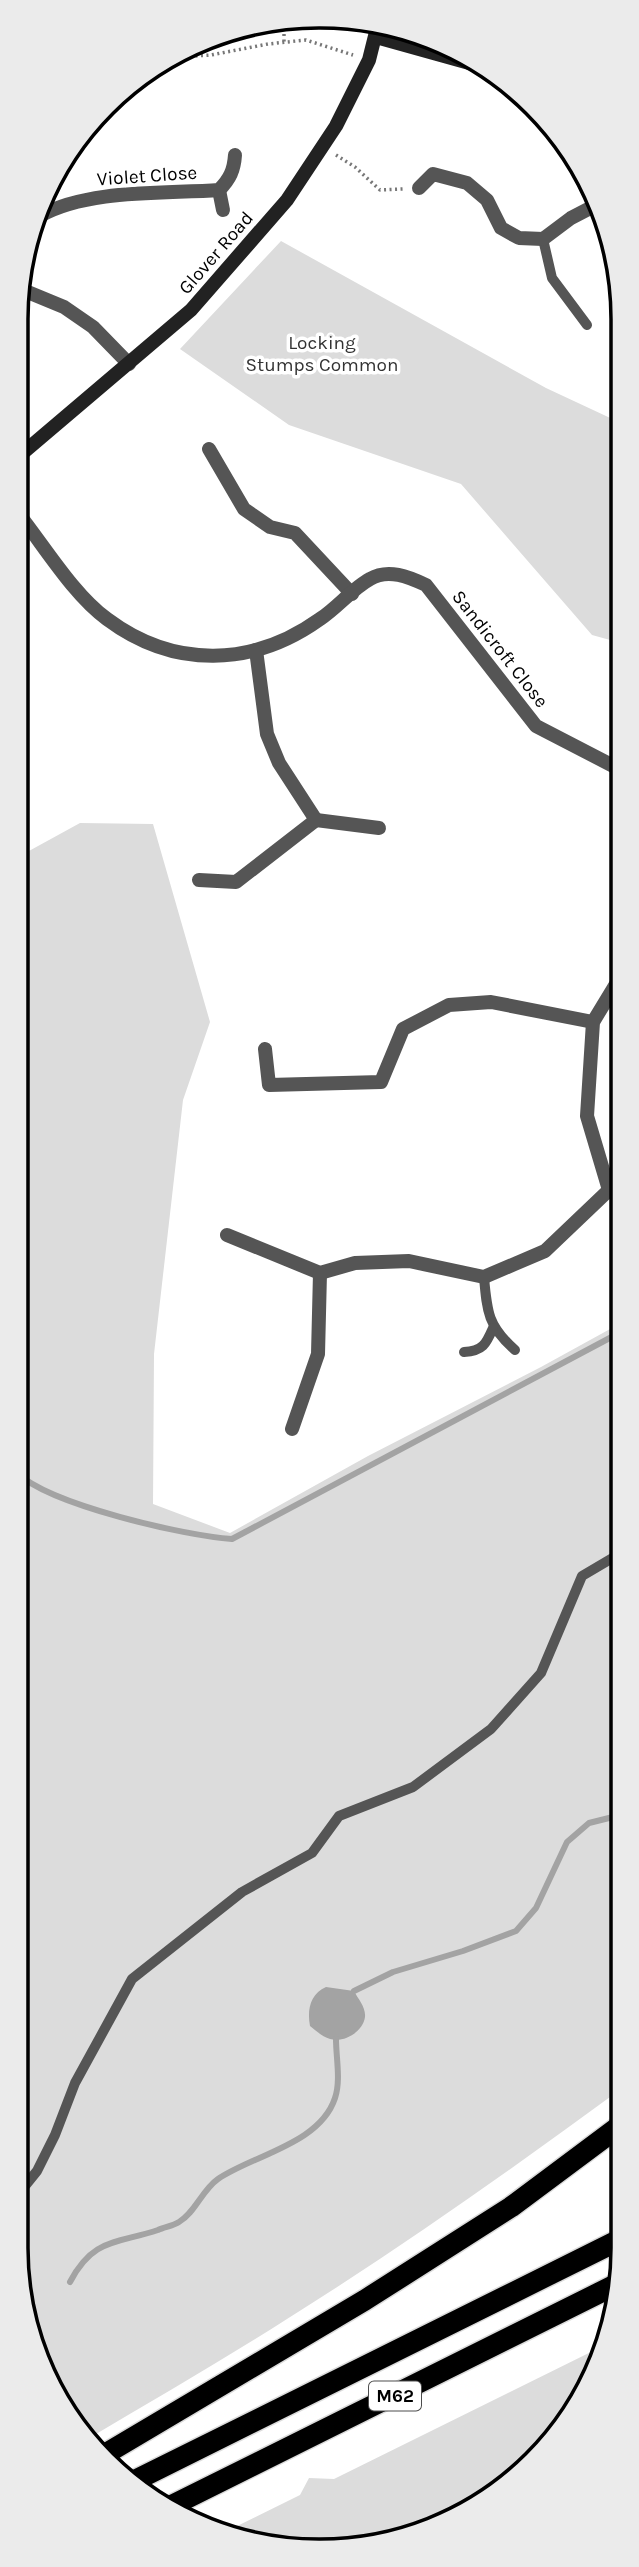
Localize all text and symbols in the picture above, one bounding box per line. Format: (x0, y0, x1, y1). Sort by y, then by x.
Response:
street label: Violet Close (96, 162, 198, 190)
street label: Glover Road (174, 207, 258, 299)
park label: Locking Stumps Common (246, 332, 398, 376)
street label: Sandicroft Close (447, 586, 553, 712)
road number: M62 (369, 2382, 421, 2410)

